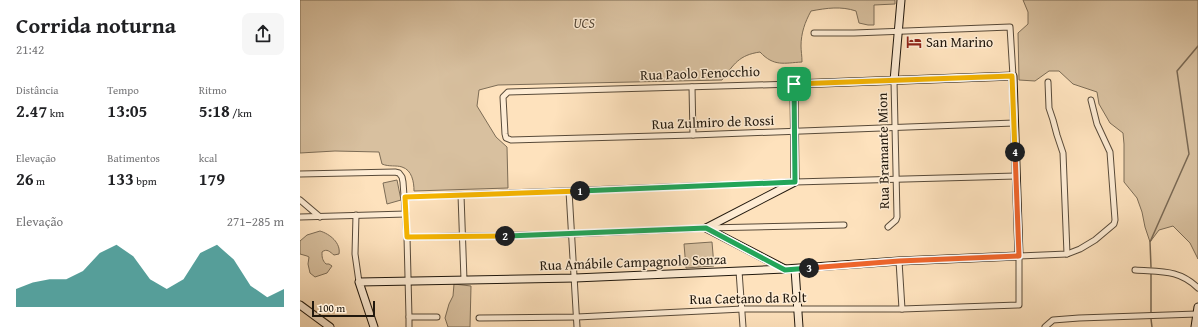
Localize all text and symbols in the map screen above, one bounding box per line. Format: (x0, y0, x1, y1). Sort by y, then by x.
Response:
text: Corrida noturna (16, 9, 176, 41)
button: share (242, 13, 284, 55)
park label: UCS (573, 13, 596, 33)
place label: San Marino (926, 32, 993, 52)
hotel icon: San Marino (905, 33, 923, 51)
text: 21:42 (16, 40, 44, 59)
street label: Rua Paolo Fenocchio (640, 61, 760, 85)
pin (777, 67, 811, 101)
icon: arrive (783, 73, 805, 95)
text: Distância (16, 82, 59, 98)
text: Tempo (107, 82, 139, 98)
text: Ritmo (199, 82, 227, 98)
street label: Rua Bramante Mion (872, 92, 894, 209)
text: 2.47 (16, 98, 47, 123)
text: 13:05 (107, 98, 147, 123)
text: 5:18 (199, 98, 230, 123)
text: km (47, 105, 64, 121)
text: /km (230, 105, 252, 121)
street label: Rua Zulmiro de Rossi (651, 110, 775, 134)
pin: 4 (1005, 142, 1025, 162)
text: 4 (1012, 144, 1018, 160)
text: Elevação (16, 150, 56, 166)
text: Batimentos (107, 150, 160, 166)
text: kcal (199, 150, 217, 166)
text: 26 (16, 166, 34, 191)
text: 133 (107, 166, 134, 191)
text: 179 (199, 166, 225, 191)
text: m (34, 173, 45, 189)
text: bpm (134, 173, 157, 189)
pin: 1 (570, 181, 590, 201)
text: 1 (577, 183, 583, 199)
text: Elevação (16, 212, 63, 231)
text: 271–285 m (227, 212, 284, 231)
pin: 2 (495, 226, 515, 246)
text: 2 (502, 228, 508, 244)
street label: Rua Amábile Campagnolo Sonza (539, 249, 727, 275)
pin: 3 (799, 258, 819, 278)
text: 3 (806, 260, 812, 276)
street label: Rua Caetano da Rolt (689, 287, 807, 309)
scale bar (312, 299, 375, 318)
text: 100 m (318, 300, 345, 316)

